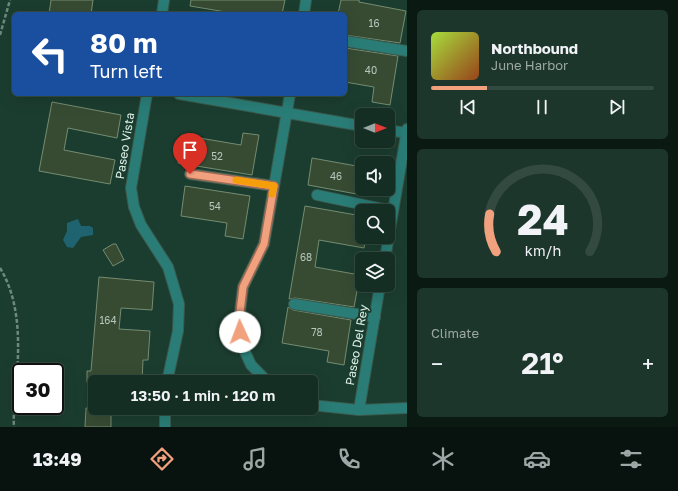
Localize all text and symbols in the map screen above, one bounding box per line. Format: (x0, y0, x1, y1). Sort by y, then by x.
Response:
house number: 16 (369, 17, 379, 29)
text: 80 m (90, 26, 158, 59)
icon: left (24, 28, 76, 80)
text: Northbound (491, 39, 578, 57)
text: June Harbor (491, 57, 568, 73)
text: Turn left (90, 60, 163, 82)
house number: 40 (365, 64, 377, 76)
icon: previous (457, 96, 479, 118)
icon: pause (531, 96, 553, 118)
icon: next (606, 96, 628, 118)
north arrow (355, 108, 395, 148)
map controls (355, 108, 395, 292)
street label: Paseo Vista (112, 112, 137, 180)
pin (173, 133, 207, 174)
icon: arrive (179, 139, 201, 161)
house number: 52 (211, 150, 223, 162)
button: sound (355, 156, 395, 196)
house number: 46 (330, 170, 342, 182)
text: 24 (517, 193, 568, 243)
house number: 54 (209, 200, 221, 212)
button: search (355, 204, 395, 244)
text: km/h (524, 241, 561, 258)
house number: 68 (300, 251, 312, 263)
button: layers (355, 252, 395, 292)
street label: Paseo Del Rey (342, 303, 371, 386)
position arrow (219, 311, 261, 353)
house number: 164 (100, 314, 117, 326)
text: Climate (431, 325, 479, 341)
house number: 78 (311, 326, 323, 338)
text: 21° (521, 345, 564, 381)
text: − (431, 350, 443, 377)
text: + (642, 350, 654, 377)
speed limit sign: 30 (12, 363, 64, 415)
text: 13:50 · 1 min · 120 m (131, 386, 275, 404)
icon: directions (148, 445, 176, 473)
icon: music (241, 445, 269, 473)
icon: phone (335, 445, 363, 473)
icon: climate (429, 445, 457, 473)
icon: car (523, 445, 551, 473)
icon: filters (617, 445, 645, 473)
text: 13:49 (33, 448, 82, 470)

